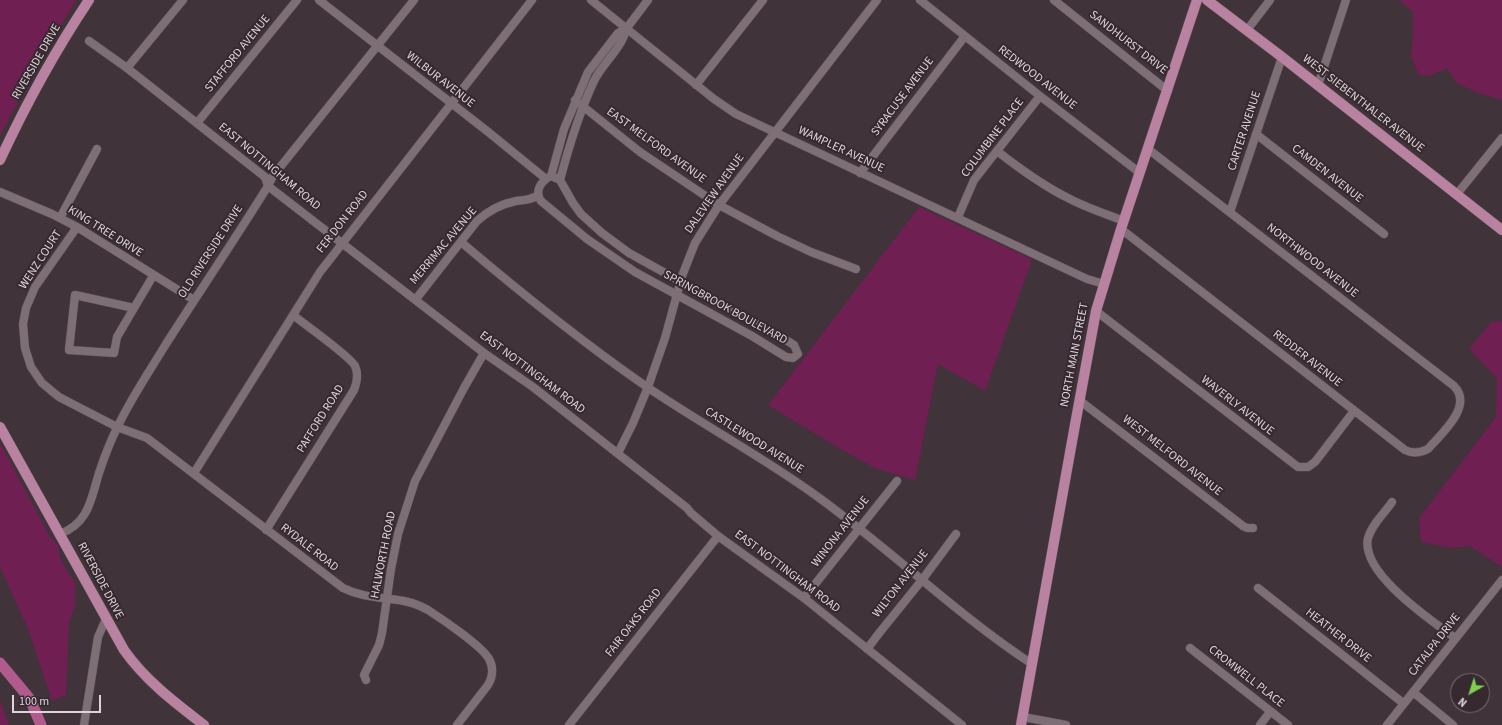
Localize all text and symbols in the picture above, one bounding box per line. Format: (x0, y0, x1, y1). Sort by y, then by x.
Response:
street label: SANDHURST DRIVE (1086, 8, 1170, 78)
street label: STAFFORD AVENUE (202, 12, 274, 96)
street label: RIVERSIDE DRIVE (10, 22, 64, 102)
street label: REDWOOD AVENUE (995, 43, 1079, 113)
street label: WILBUR AVENUE (403, 49, 477, 111)
street label: WEST SIEBENTHALER AVENUE (1299, 52, 1427, 156)
street label: SYRACUSE AVENUE (869, 55, 937, 139)
street label: CARTER AVENUE (1225, 89, 1265, 173)
street label: COLUMBINE PLACE (959, 96, 1027, 180)
street label: EAST MELFORD AVENUE (603, 105, 709, 187)
street label: EAST NOTTINGHAM ROAD (215, 120, 323, 214)
street label: WAMPLER AVENUE (796, 124, 886, 176)
street label: CAMDEN AVENUE (1288, 142, 1366, 206)
street label: DALEVIEW AVENUE (682, 151, 748, 237)
street label: FER DON ROAD (314, 188, 372, 256)
street label: KING TREE DRIVE (65, 203, 145, 261)
street label: OLD RIVERSIDE DRIVE (175, 203, 247, 301)
street label: MERRIMAC AVENUE (407, 204, 481, 288)
street label: NORTHWOOD AVENUE (1263, 221, 1361, 301)
street label: WENZ COURT (17, 228, 65, 292)
street label: SPRINGBROOK BOULEVARD (661, 268, 789, 348)
street label: NORTH MAIN STREET (1058, 302, 1092, 408)
street label: REDDER AVENUE (1269, 327, 1345, 391)
street label: EAST NOTTINGHAM ROAD (476, 329, 588, 417)
street label: WAVERLY AVENUE (1198, 373, 1276, 439)
street label: PAFFORD ROAD (294, 382, 348, 456)
street label: CASTLEWOOD AVENUE (702, 405, 806, 477)
street label: WEST MELFORD AVENUE (1119, 413, 1225, 499)
street label: WINONA AVENUE (809, 494, 873, 570)
street label: HALWORTH ROAD (368, 510, 400, 600)
street label: RYDALE ROAD (277, 521, 341, 575)
street label: EAST NOTTINGHAM ROAD (731, 528, 843, 616)
street label: RIVERSIDE DRIVE (74, 540, 126, 622)
street label: WILTON AVENUE (870, 547, 932, 621)
street label: FAIR OAKS ROAD (603, 586, 665, 660)
street label: HEATHER DRIVE (1302, 606, 1374, 666)
street label: CATALPA DRIVE (1406, 611, 1464, 679)
street label: CROMWELL PLACE (1205, 643, 1287, 711)
north arrow (1450, 673, 1490, 713)
scale bar (14, 687, 103, 713)
text: 100 m (19, 693, 49, 710)
text: N (1455, 694, 1470, 710)

